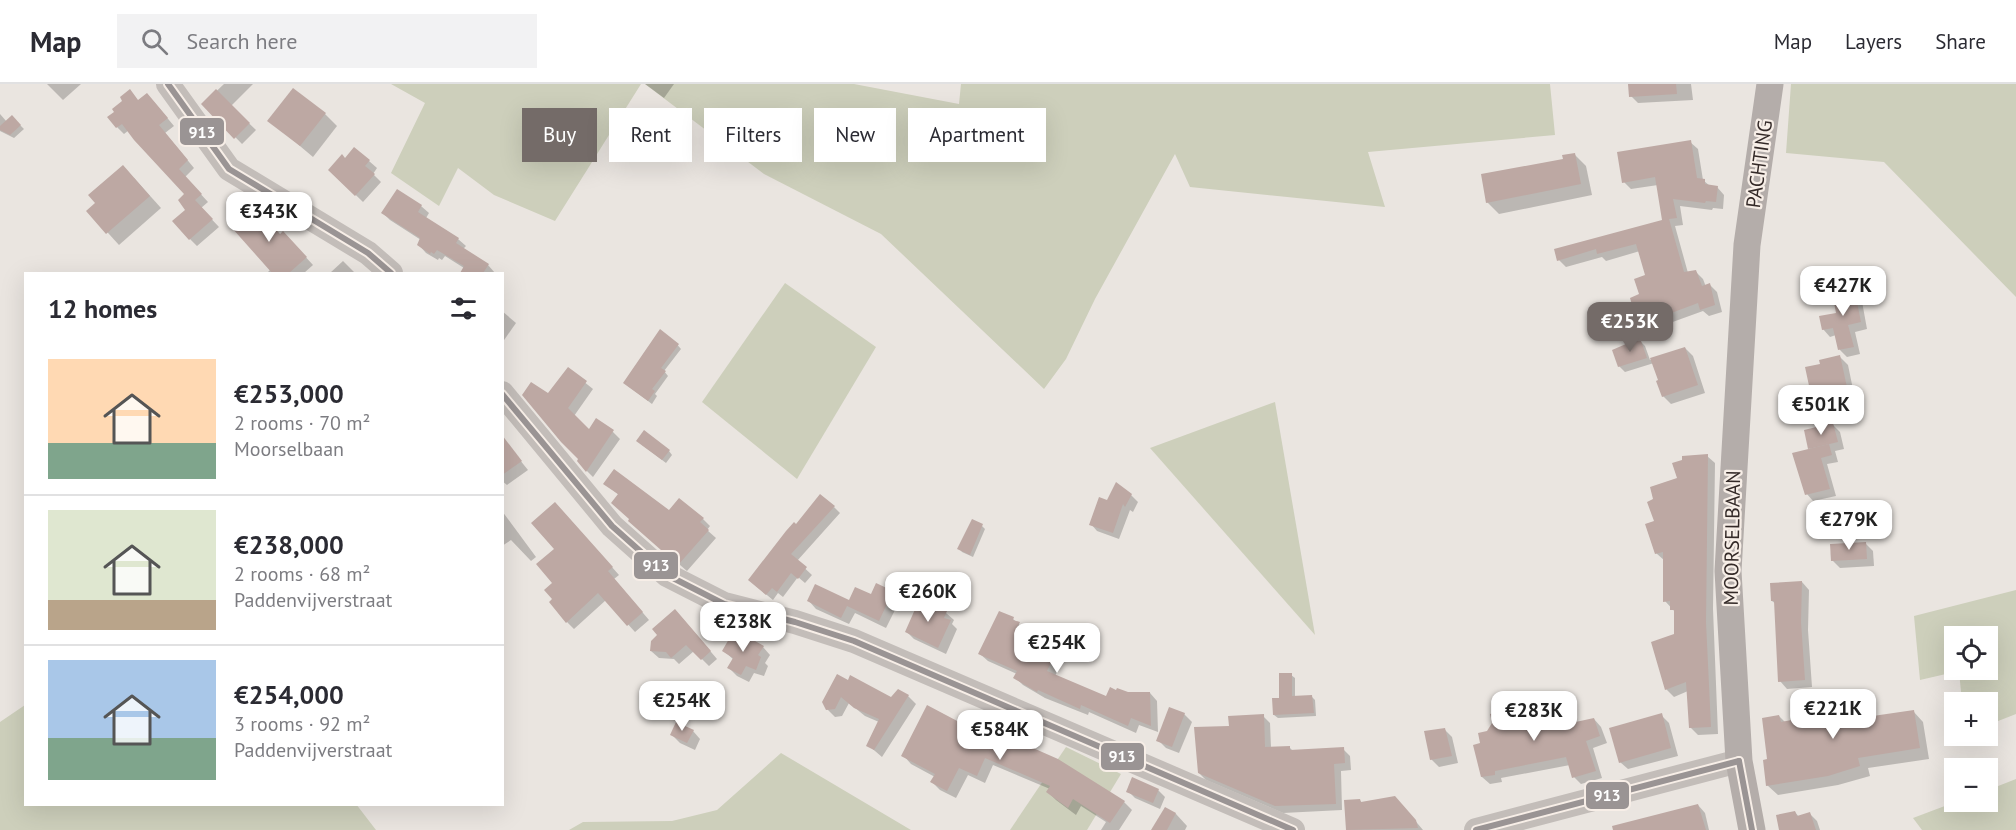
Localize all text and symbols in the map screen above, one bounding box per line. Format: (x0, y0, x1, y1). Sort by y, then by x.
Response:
search box (117, 14, 537, 68)
text: Map (30, 23, 81, 60)
icon: search (138, 25, 171, 58)
text: Search here (186, 27, 297, 55)
text: Map (1774, 28, 1812, 55)
text: Layers (1845, 28, 1902, 55)
text: Share (1935, 28, 1986, 55)
chip: Buy (522, 108, 597, 162)
chip: Rent (609, 108, 692, 162)
chip: Filters (704, 108, 802, 162)
chip: New (814, 108, 896, 162)
chip: Apartment (908, 108, 1046, 162)
line badge: 913 (179, 117, 225, 146)
street label: PACHTING (1740, 118, 1778, 210)
text: 913 (188, 122, 216, 142)
pin: €343K (227, 192, 311, 243)
text: €343K (240, 198, 298, 224)
pin: €427K (1801, 266, 1885, 317)
text: €427K (1814, 272, 1872, 298)
text: 12 homes (48, 292, 157, 325)
icon: filters (447, 292, 480, 325)
pin: €253K (1588, 302, 1672, 353)
text: €253K (1601, 308, 1659, 334)
text: €253,000 (234, 377, 344, 410)
icon: home (96, 383, 168, 455)
pin: €501K (1779, 385, 1863, 436)
text: €501K (1792, 391, 1850, 417)
text: 2 rooms · 70 m² (234, 410, 370, 436)
text: Moorselbaan (234, 436, 344, 462)
street label: MOORSELBAAN (1718, 470, 1746, 606)
pin: €279K (1807, 500, 1891, 551)
text: €279K (1820, 506, 1878, 532)
text: €238,000 (234, 528, 344, 561)
icon: home (96, 534, 168, 606)
line badge: 913 (633, 551, 679, 580)
text: 913 (642, 555, 670, 575)
text: 2 rooms · 68 m² (234, 561, 370, 587)
pin: €260K (886, 572, 970, 623)
text: €260K (899, 578, 957, 604)
text: Paddenvijverstraat (234, 587, 392, 613)
pin: €238K (701, 602, 785, 653)
text: €238K (714, 608, 772, 634)
pin: €254K (1015, 623, 1099, 674)
map controls (1944, 626, 1998, 812)
button: locate (1944, 626, 1998, 680)
text: €254K (1028, 629, 1086, 655)
text: €254,000 (234, 678, 344, 711)
pin: €254K (640, 681, 724, 732)
icon: home (96, 684, 168, 756)
text: €254K (653, 687, 711, 713)
pin: €221K (1791, 689, 1875, 740)
pin: €283K (1492, 691, 1576, 742)
button: + (1944, 692, 1998, 746)
text: €221K (1804, 695, 1862, 721)
text: €283K (1505, 697, 1563, 723)
pin: €584K (958, 710, 1042, 761)
text: 3 rooms · 92 m² (234, 711, 370, 737)
text: €584K (971, 716, 1029, 742)
text: Paddenvijverstraat (234, 737, 392, 763)
line badge: 913 (1100, 742, 1145, 771)
text: 913 (1108, 746, 1136, 766)
button: − (1944, 758, 1998, 812)
line badge: 913 (1585, 781, 1630, 810)
text: 913 (1593, 785, 1621, 805)

